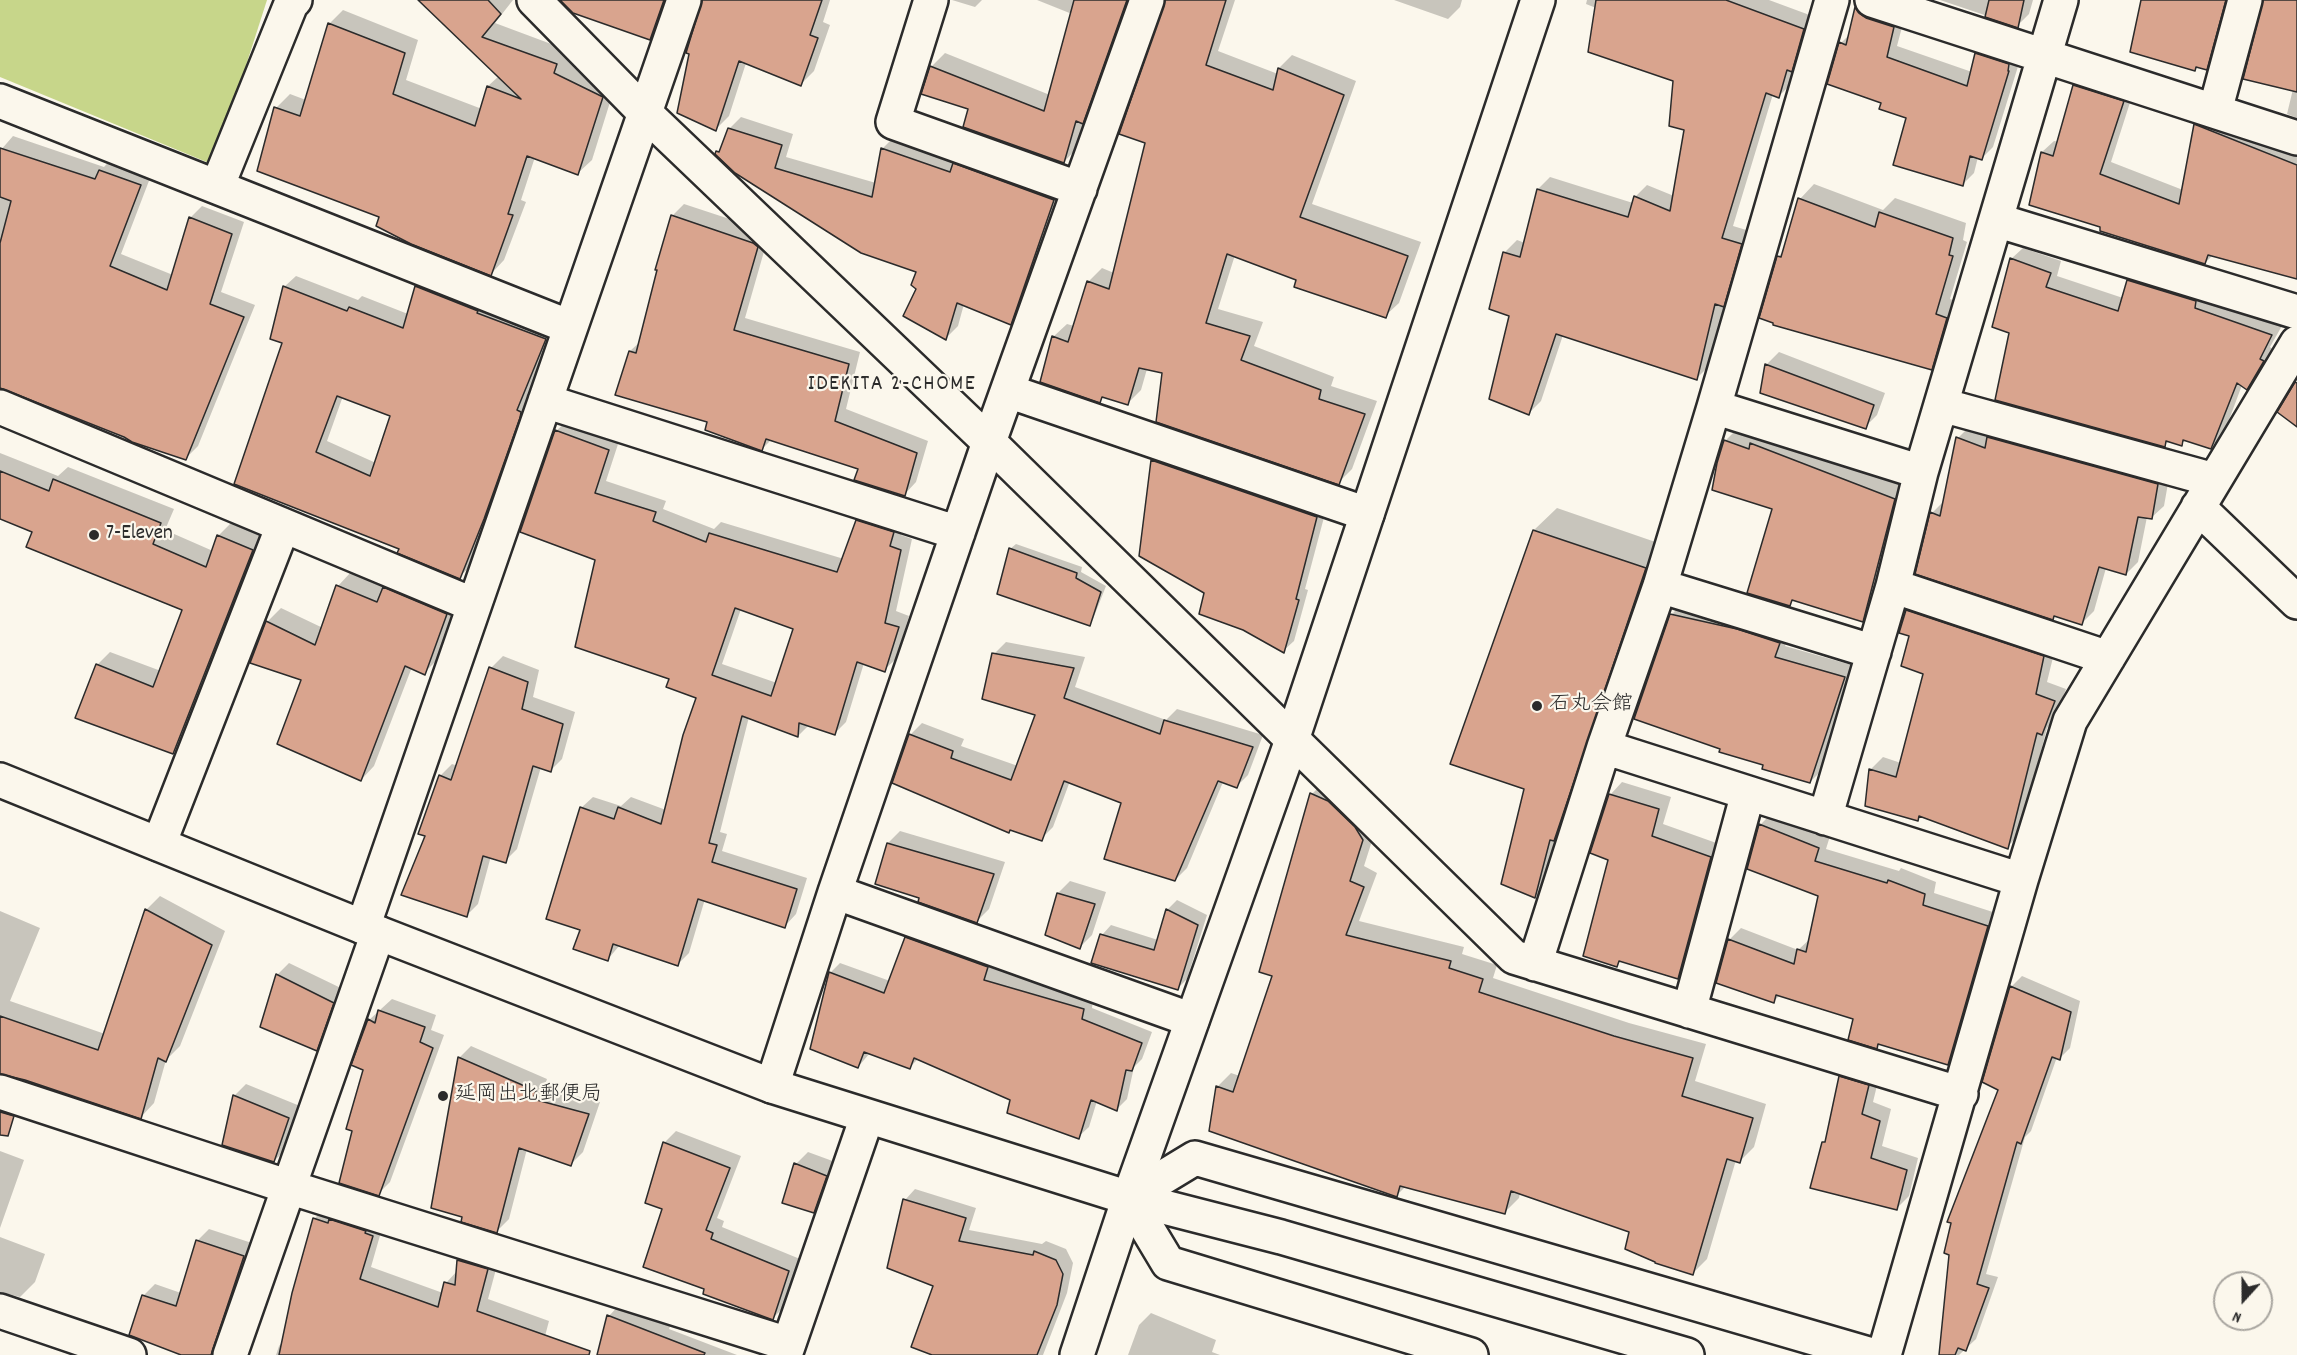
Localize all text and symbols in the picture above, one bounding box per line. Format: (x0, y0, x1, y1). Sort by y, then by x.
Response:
district label: IDEKITA 2-CHOME (808, 373, 976, 399)
place label: 7-Eleven (106, 522, 173, 548)
marker: 7-Eleven (87, 528, 101, 542)
place label: 石丸会館 (1549, 693, 1633, 719)
marker: 石丸会館 (1530, 699, 1544, 713)
place label: 延岡出北郵便局 (455, 1083, 602, 1109)
marker: 延岡出北郵便局 (436, 1089, 450, 1103)
north arrow (2213, 1271, 2273, 1331)
text: N (2229, 1304, 2245, 1329)

